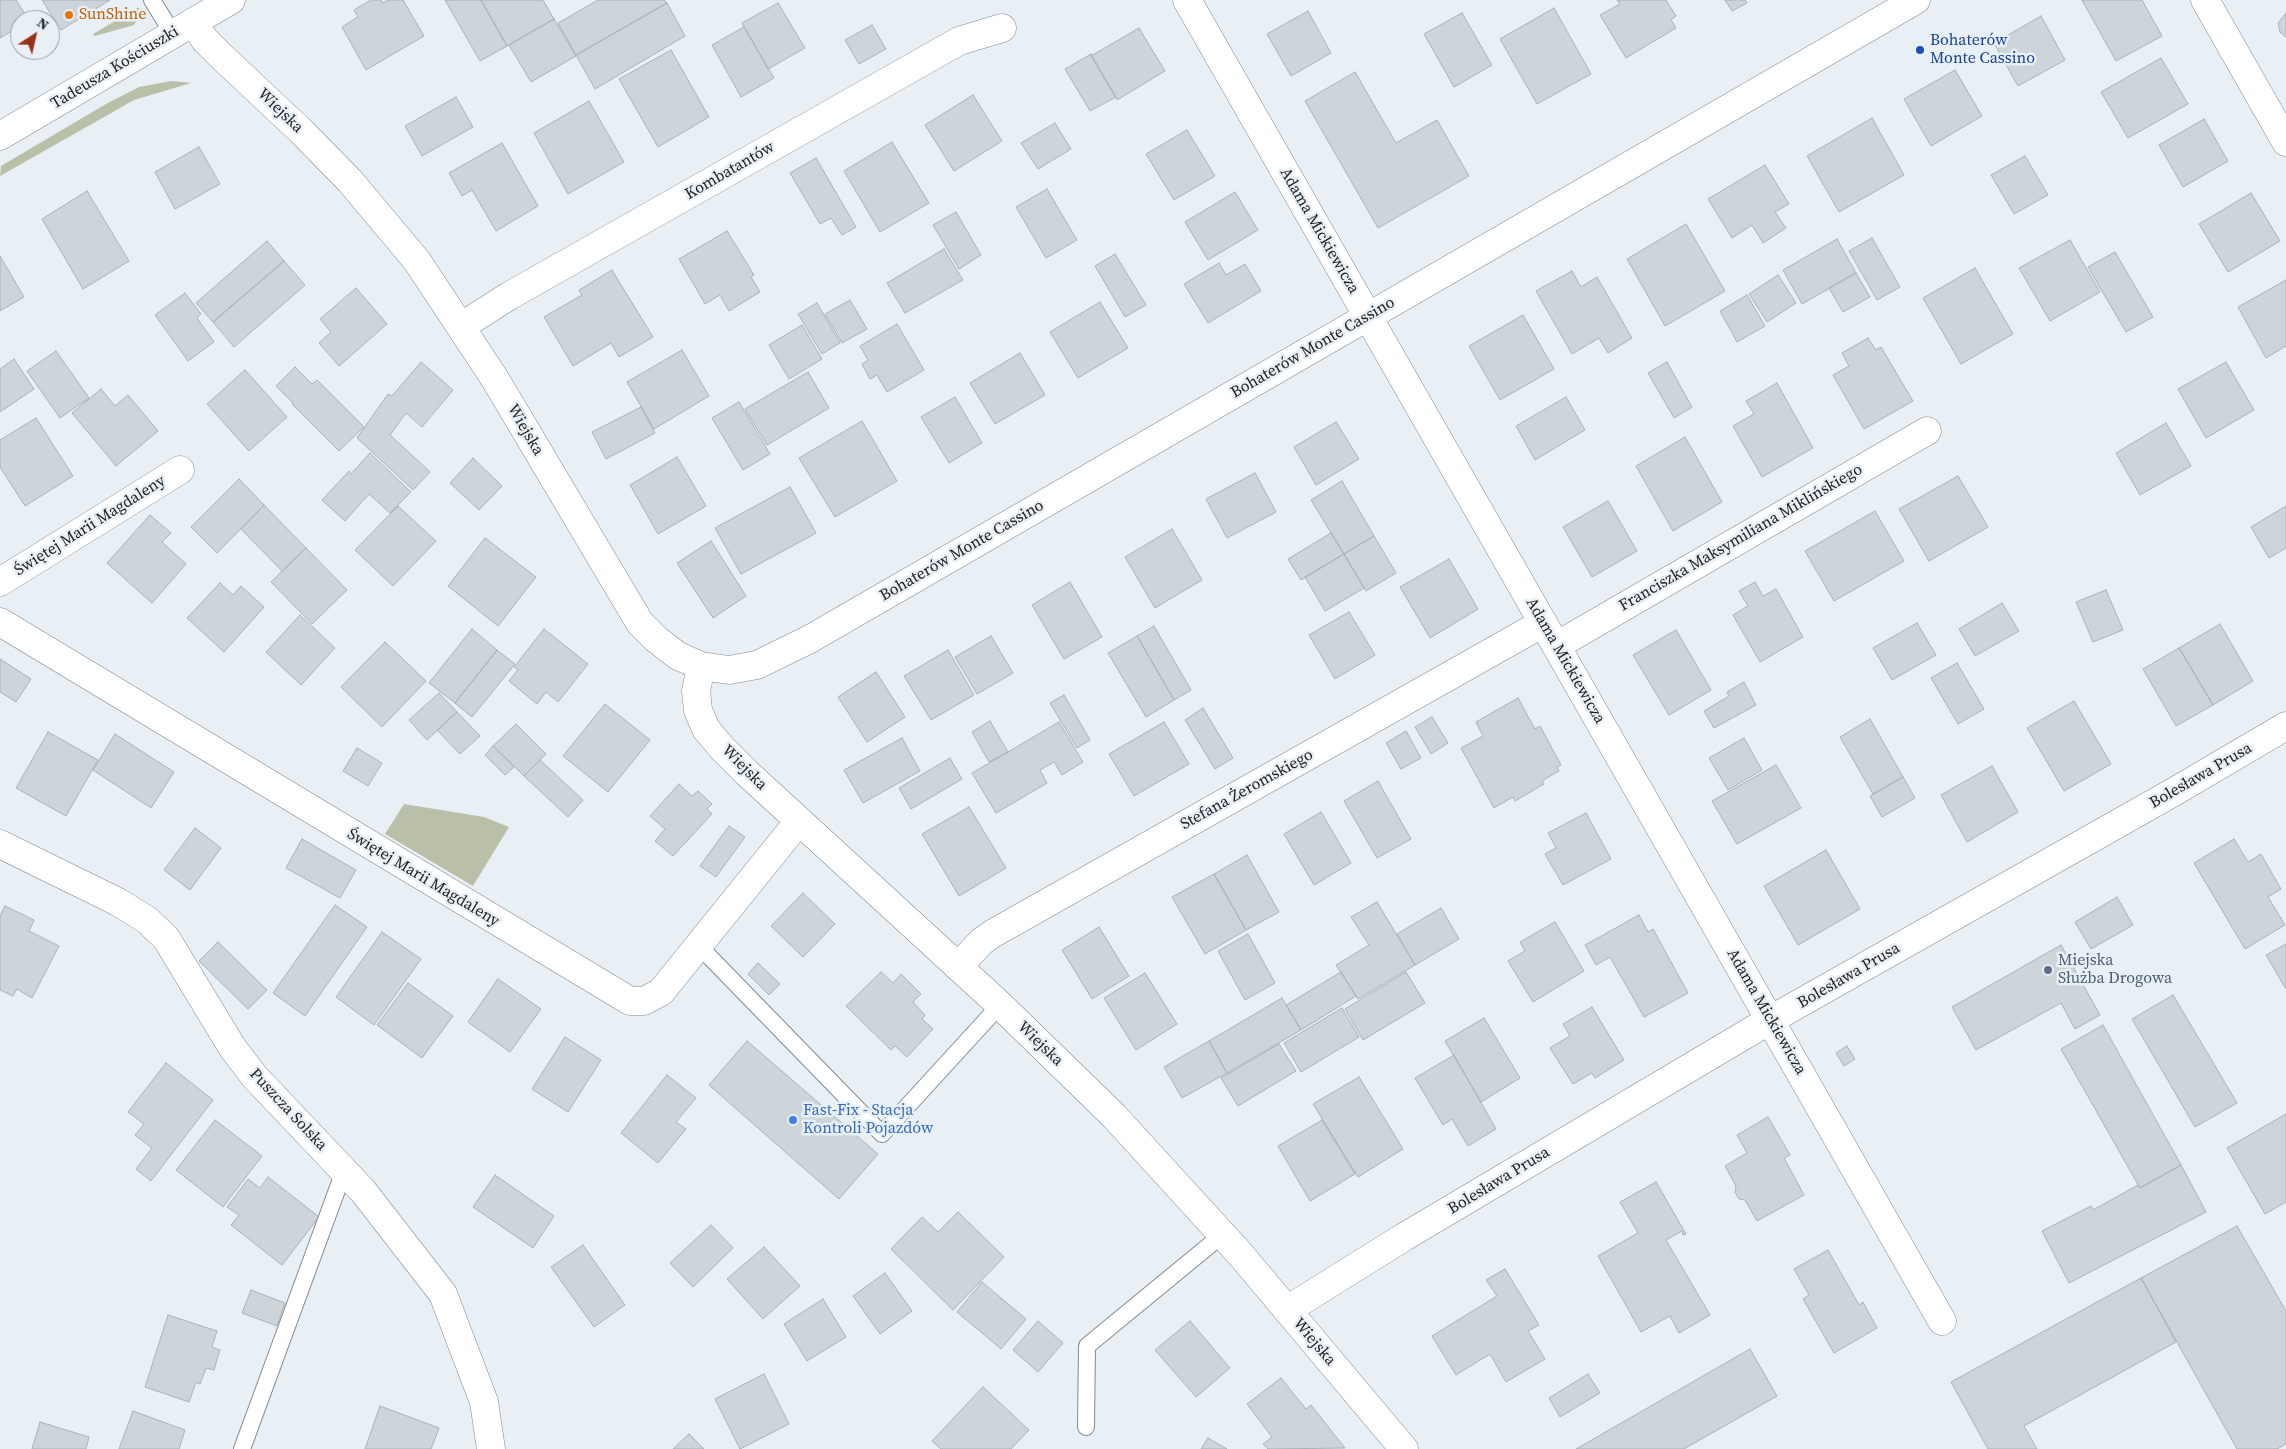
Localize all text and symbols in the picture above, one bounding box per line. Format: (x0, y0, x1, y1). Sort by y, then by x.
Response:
place label: SunShine (79, 5, 146, 25)
marker: SunShine (63, 9, 75, 21)
north arrow (10, 10, 60, 60)
text: N (33, 12, 53, 35)
street label: Tadeusza Kościuszki (48, 22, 182, 114)
place label: Bohaterów Monte Cassino (1930, 31, 2035, 69)
marker: Bohaterów Monte Cassino (1914, 44, 1926, 56)
street label: Wiejska (253, 85, 307, 137)
street label: Kombatantów (682, 138, 778, 204)
street label: Adama Mickiewicza (1275, 165, 1363, 297)
street label: Bohaterów Monte Cassino (1228, 293, 1398, 403)
street label: Wiejska (503, 401, 547, 459)
street label: Franciszka Maksymiliana Miklińskiego (1616, 460, 1866, 616)
street label: Świętej Marii Magdaleny (11, 472, 169, 580)
street label: Bohaterów Monte Cassino (877, 496, 1047, 606)
street label: Adama Mickiewicza (1521, 595, 1609, 727)
street label: Bolesława Prusa (2146, 739, 2256, 813)
street label: Wiejska (717, 741, 771, 795)
street label: Stefana Żeromskiego (1177, 746, 1317, 834)
street label: Świętej Marii Magdaleny (343, 825, 503, 931)
street label: Bolesława Prusa (1794, 939, 1904, 1013)
street label: Adama Mickiewicza (1722, 946, 1810, 1078)
place label: Miejska Służba Drogowa (2058, 951, 2172, 989)
marker: Miejska Służba Drogowa (2042, 964, 2054, 976)
street label: Wiejska (1013, 1018, 1067, 1070)
street label: Puszcza Solska (245, 1065, 331, 1155)
place label: Fast-Fix - Stacja Kontroli Pojazdów (803, 1101, 933, 1139)
marker: Fast-Fix - Stacja Kontroli Pojazdów (787, 1114, 799, 1126)
street label: Bolesława Prusa (1445, 1143, 1553, 1219)
street label: Wiejska (1289, 1314, 1339, 1370)

